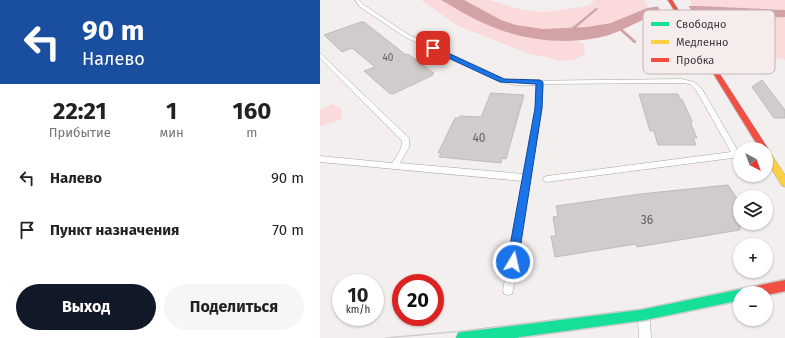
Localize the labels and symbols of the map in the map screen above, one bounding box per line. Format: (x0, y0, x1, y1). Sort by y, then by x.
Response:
legend (643, 10, 775, 74)
text: Свободно (676, 18, 726, 31)
pin (416, 31, 450, 65)
text: Медленно (676, 36, 728, 49)
house number: 40 (383, 52, 394, 64)
text: Пробка (676, 54, 714, 67)
house number: 40 (472, 131, 486, 145)
north arrow (733, 142, 773, 182)
house number: 36 (641, 213, 653, 227)
position arrow (492, 241, 534, 283)
speed limit sign: 20 (392, 274, 444, 326)

